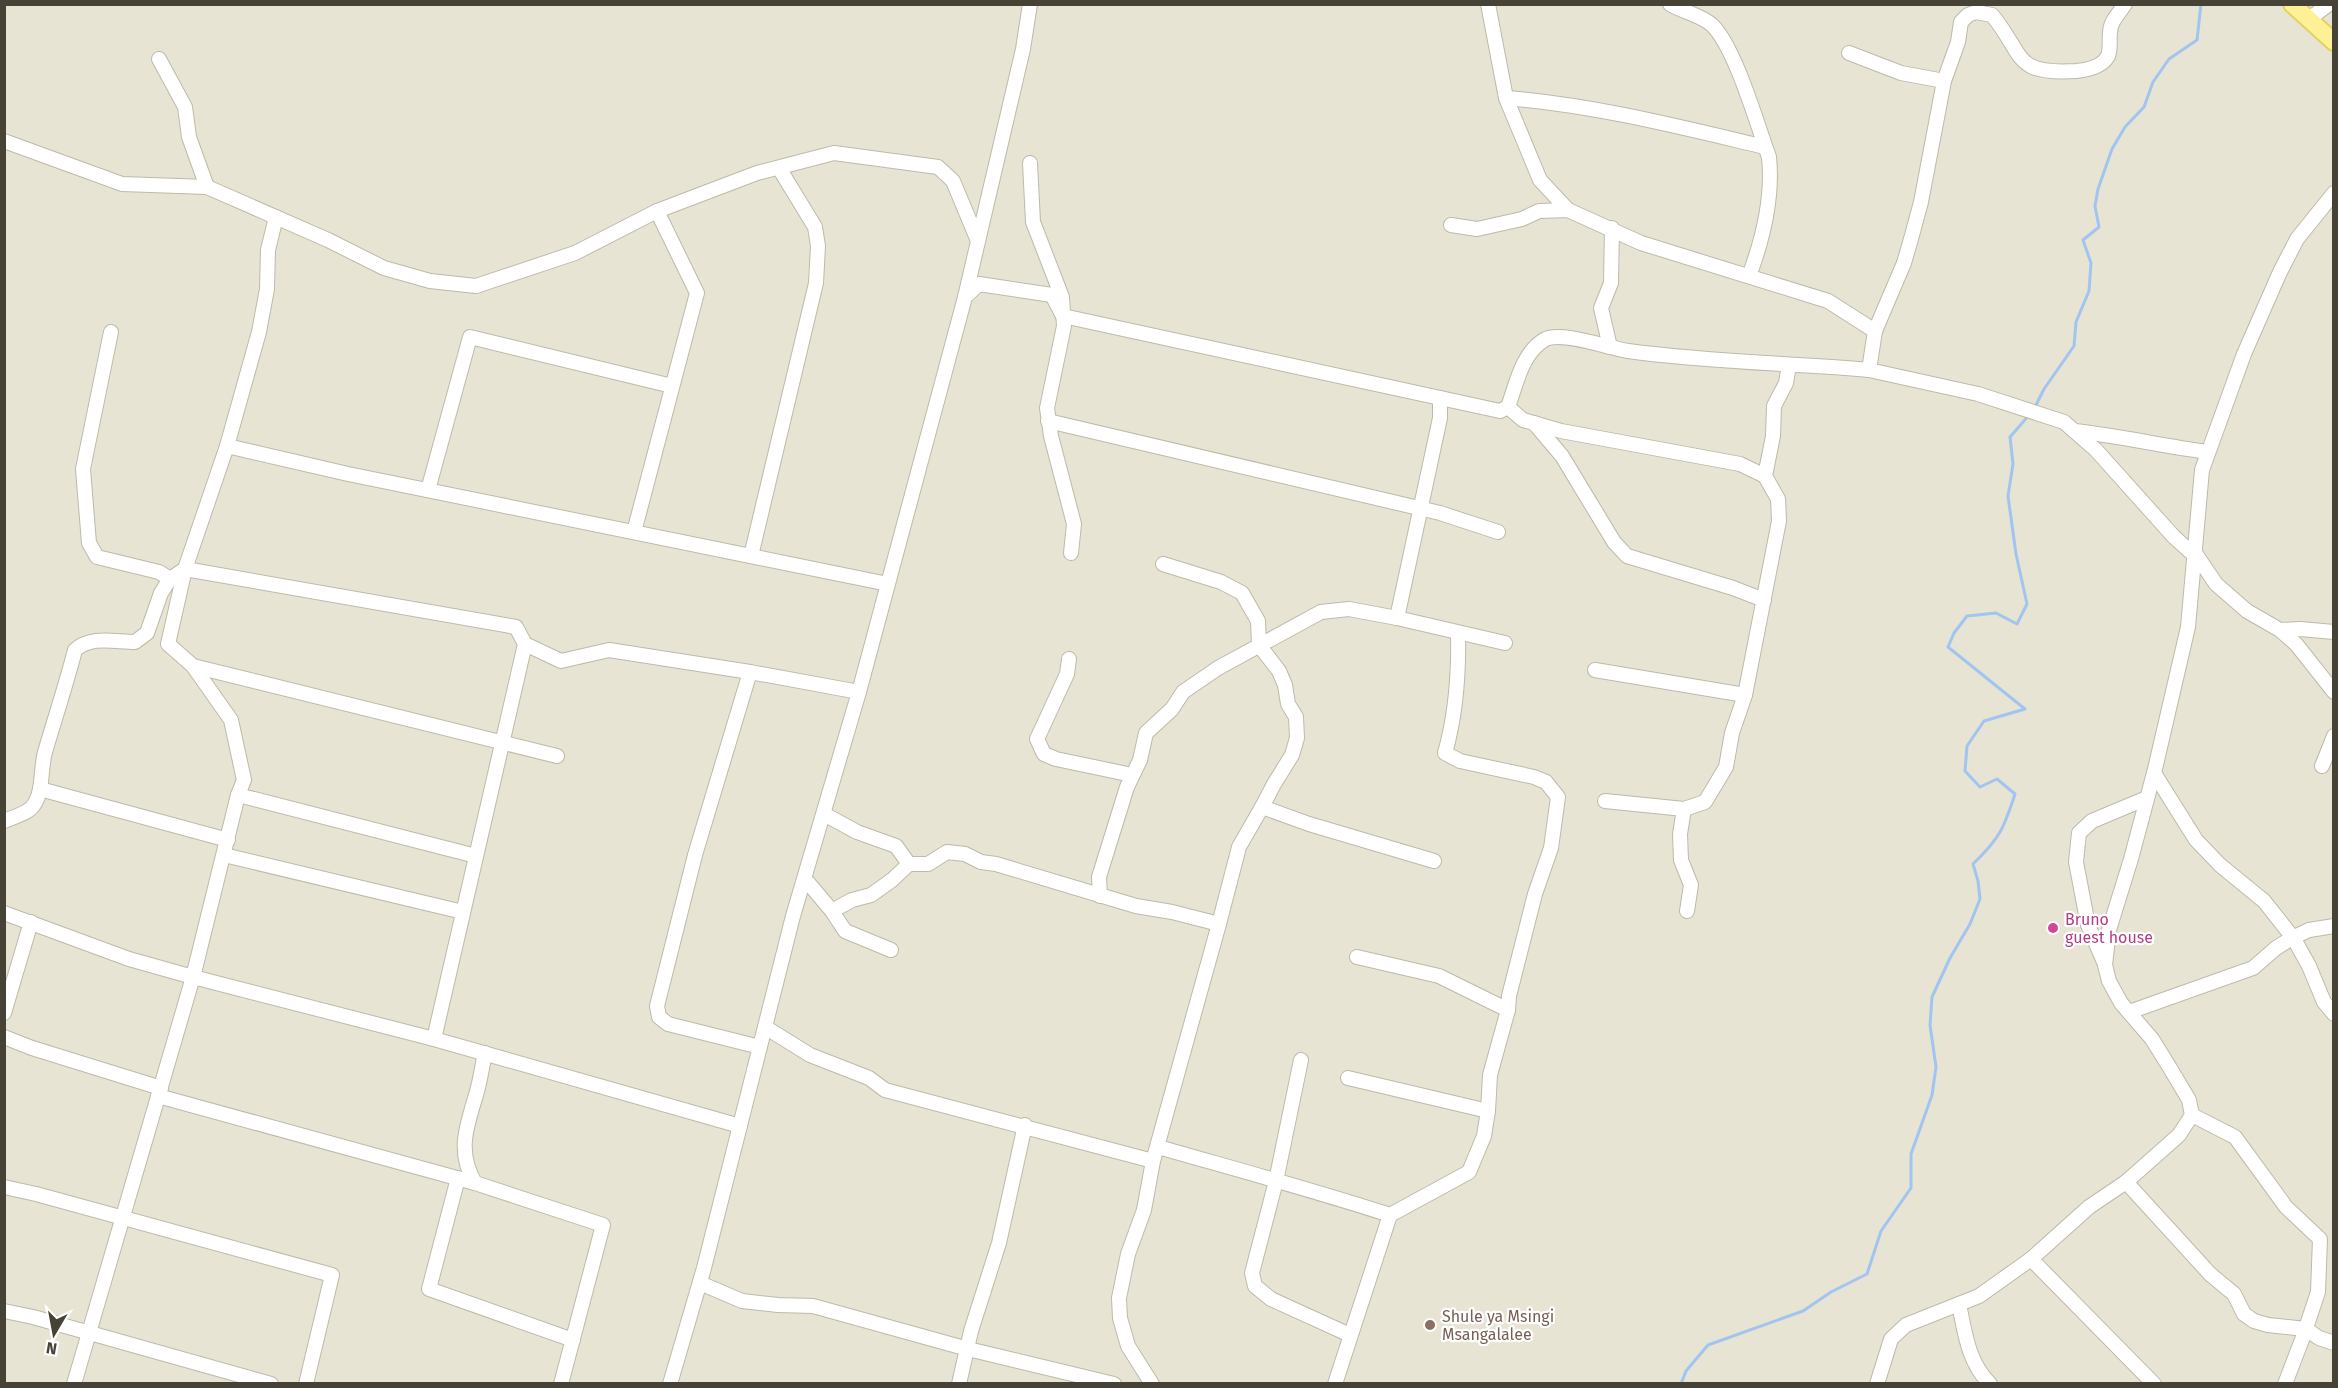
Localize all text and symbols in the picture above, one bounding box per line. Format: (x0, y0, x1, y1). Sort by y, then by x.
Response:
place label: Bruno guest house (2065, 910, 2153, 947)
marker: Bruno guest house (2046, 921, 2060, 935)
north arrow (24, 1304, 84, 1364)
place label: Shule ya Msingi Msangalalee (1442, 1307, 1554, 1344)
marker: Shule ya Msingi Msangalalee (1423, 1318, 1437, 1332)
text: N (45, 1338, 58, 1359)

